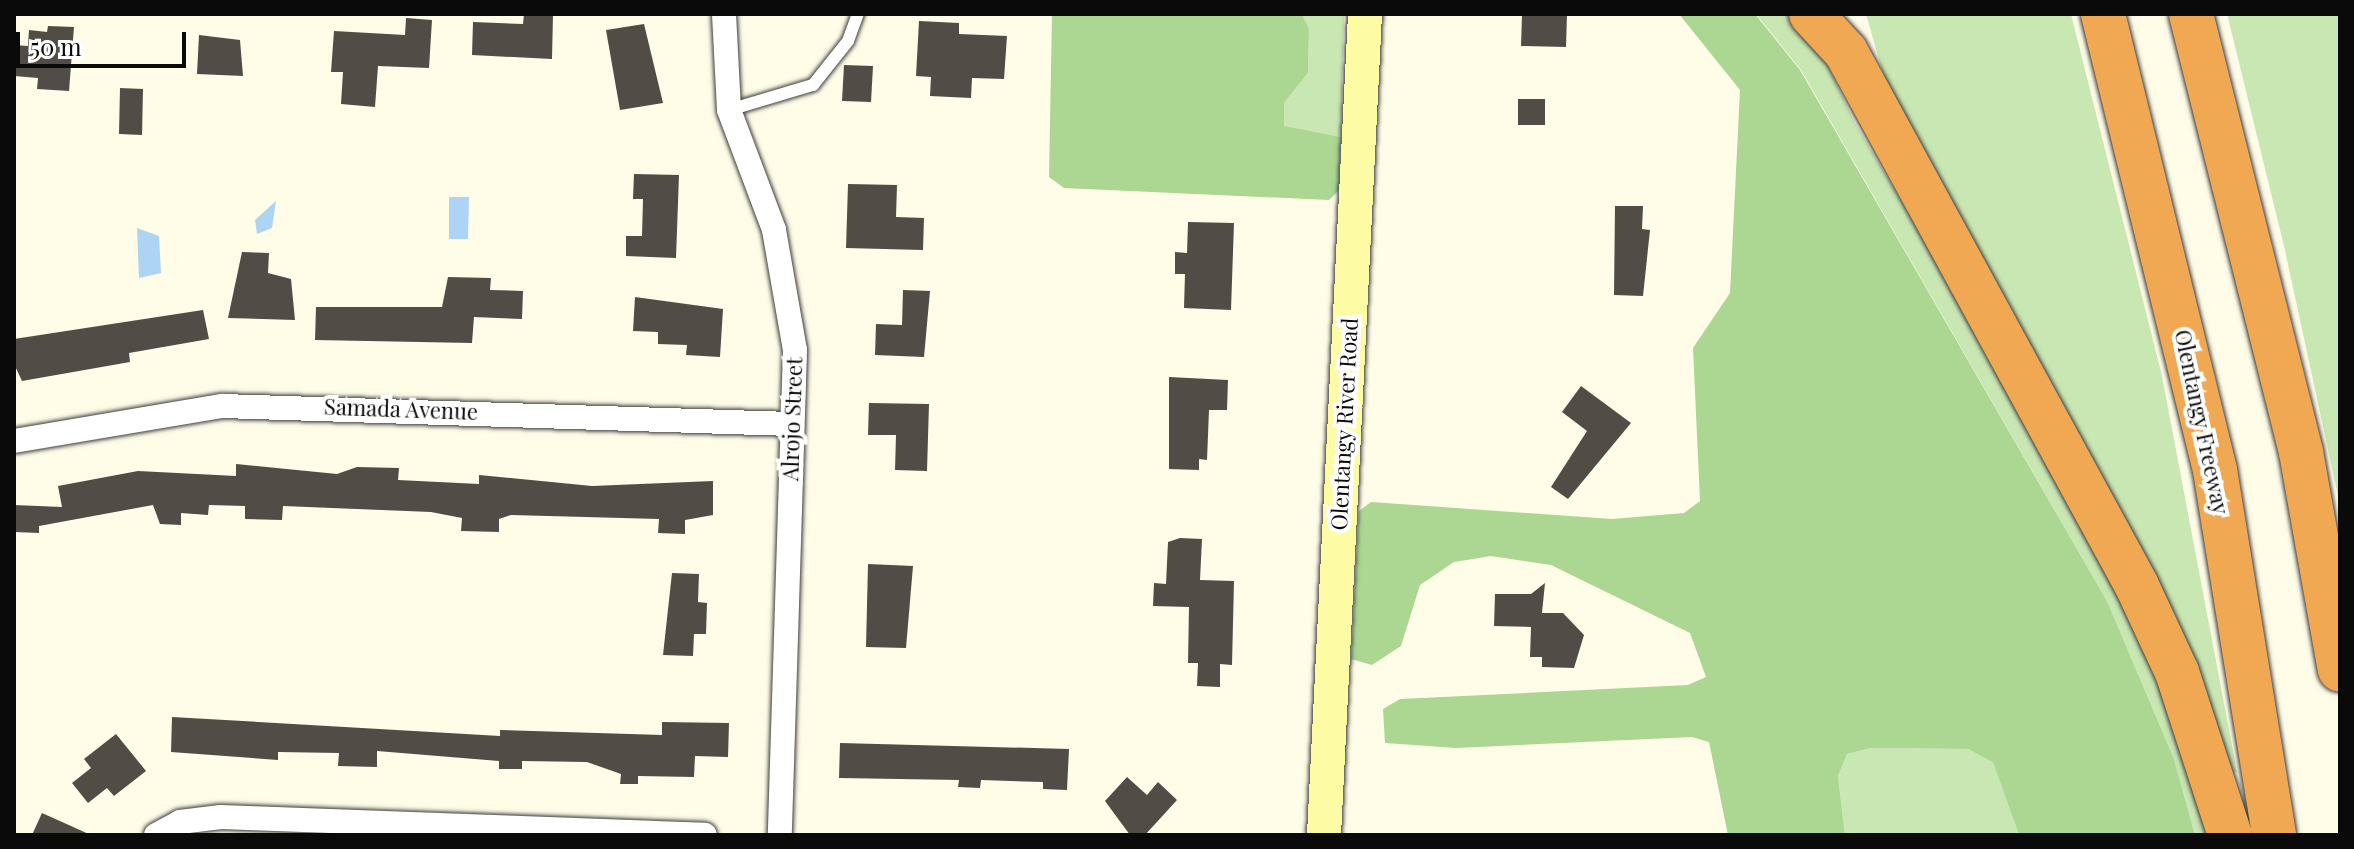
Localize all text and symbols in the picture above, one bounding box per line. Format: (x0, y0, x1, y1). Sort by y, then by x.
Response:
scale bar (20, 16, 190, 66)
text: 50 m (30, 30, 82, 62)
street label: Olentangy River Road (1325, 317, 1363, 531)
street label: Olentangy Freeway (2169, 327, 2235, 517)
street label: Alrojo Street (777, 357, 807, 481)
street label: Samada Avenue (323, 393, 479, 425)

